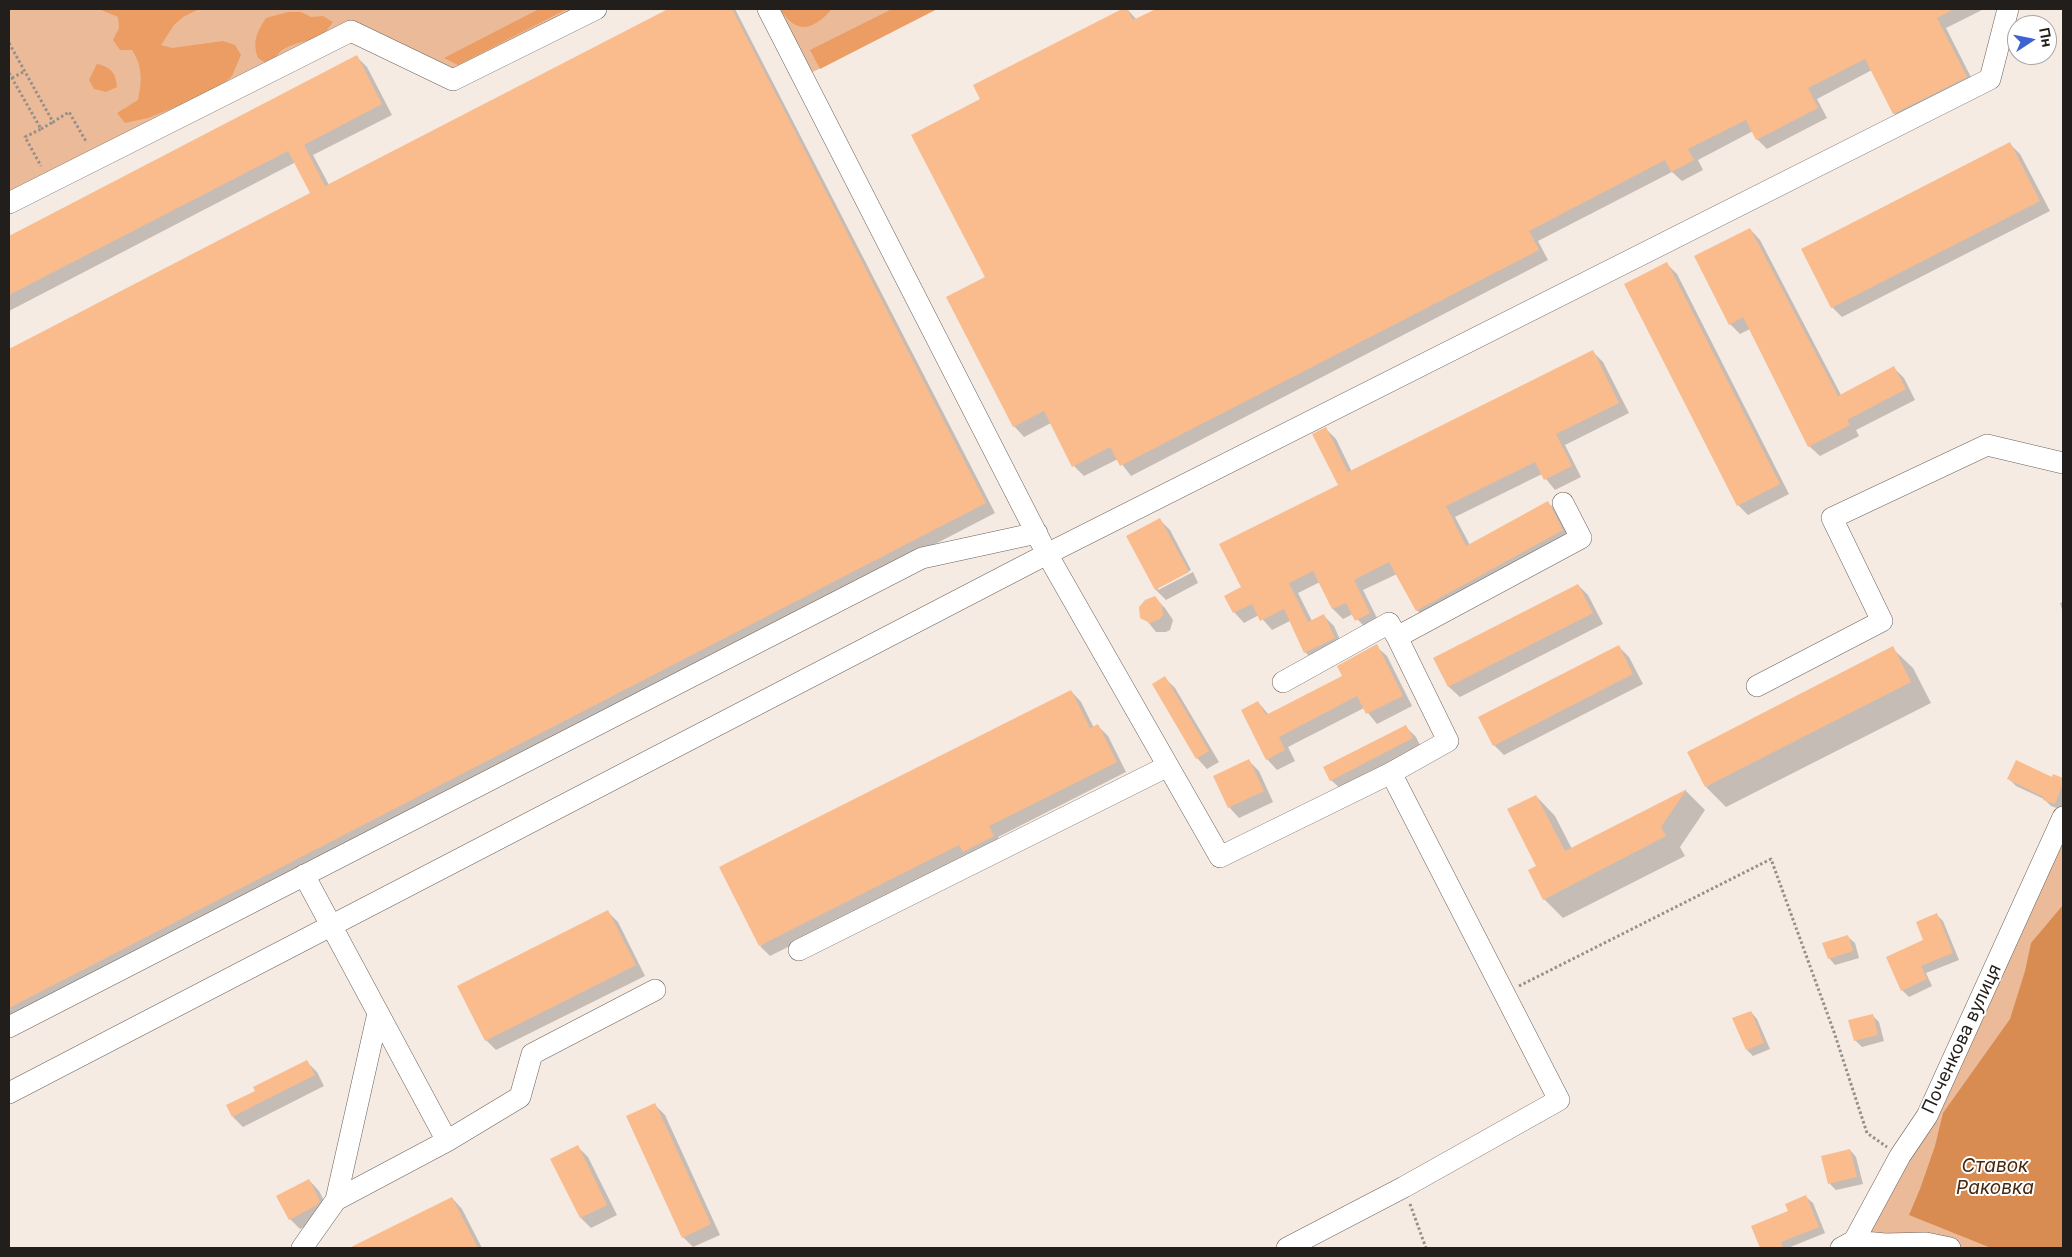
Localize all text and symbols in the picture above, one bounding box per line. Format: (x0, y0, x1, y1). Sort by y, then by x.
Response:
north arrow (2007, 15, 2057, 65)
text: Пн (2036, 26, 2056, 48)
street label: Поченкова вулиця (1918, 961, 2006, 1117)
water label: Ставок Раковка (1956, 1155, 2034, 1199)

